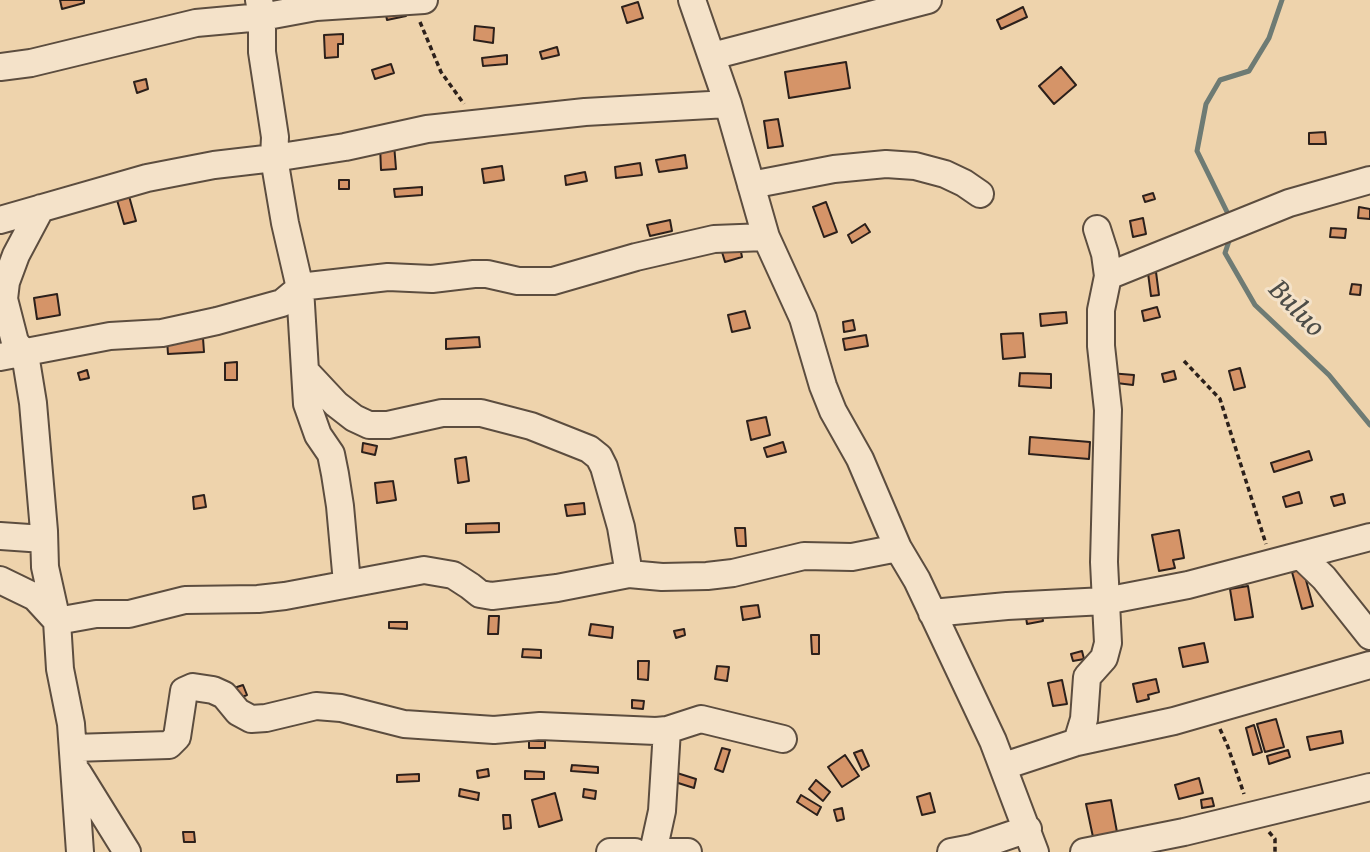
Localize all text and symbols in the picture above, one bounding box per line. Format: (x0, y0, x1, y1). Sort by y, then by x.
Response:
water label: Buluo (1260, 273, 1332, 345)

